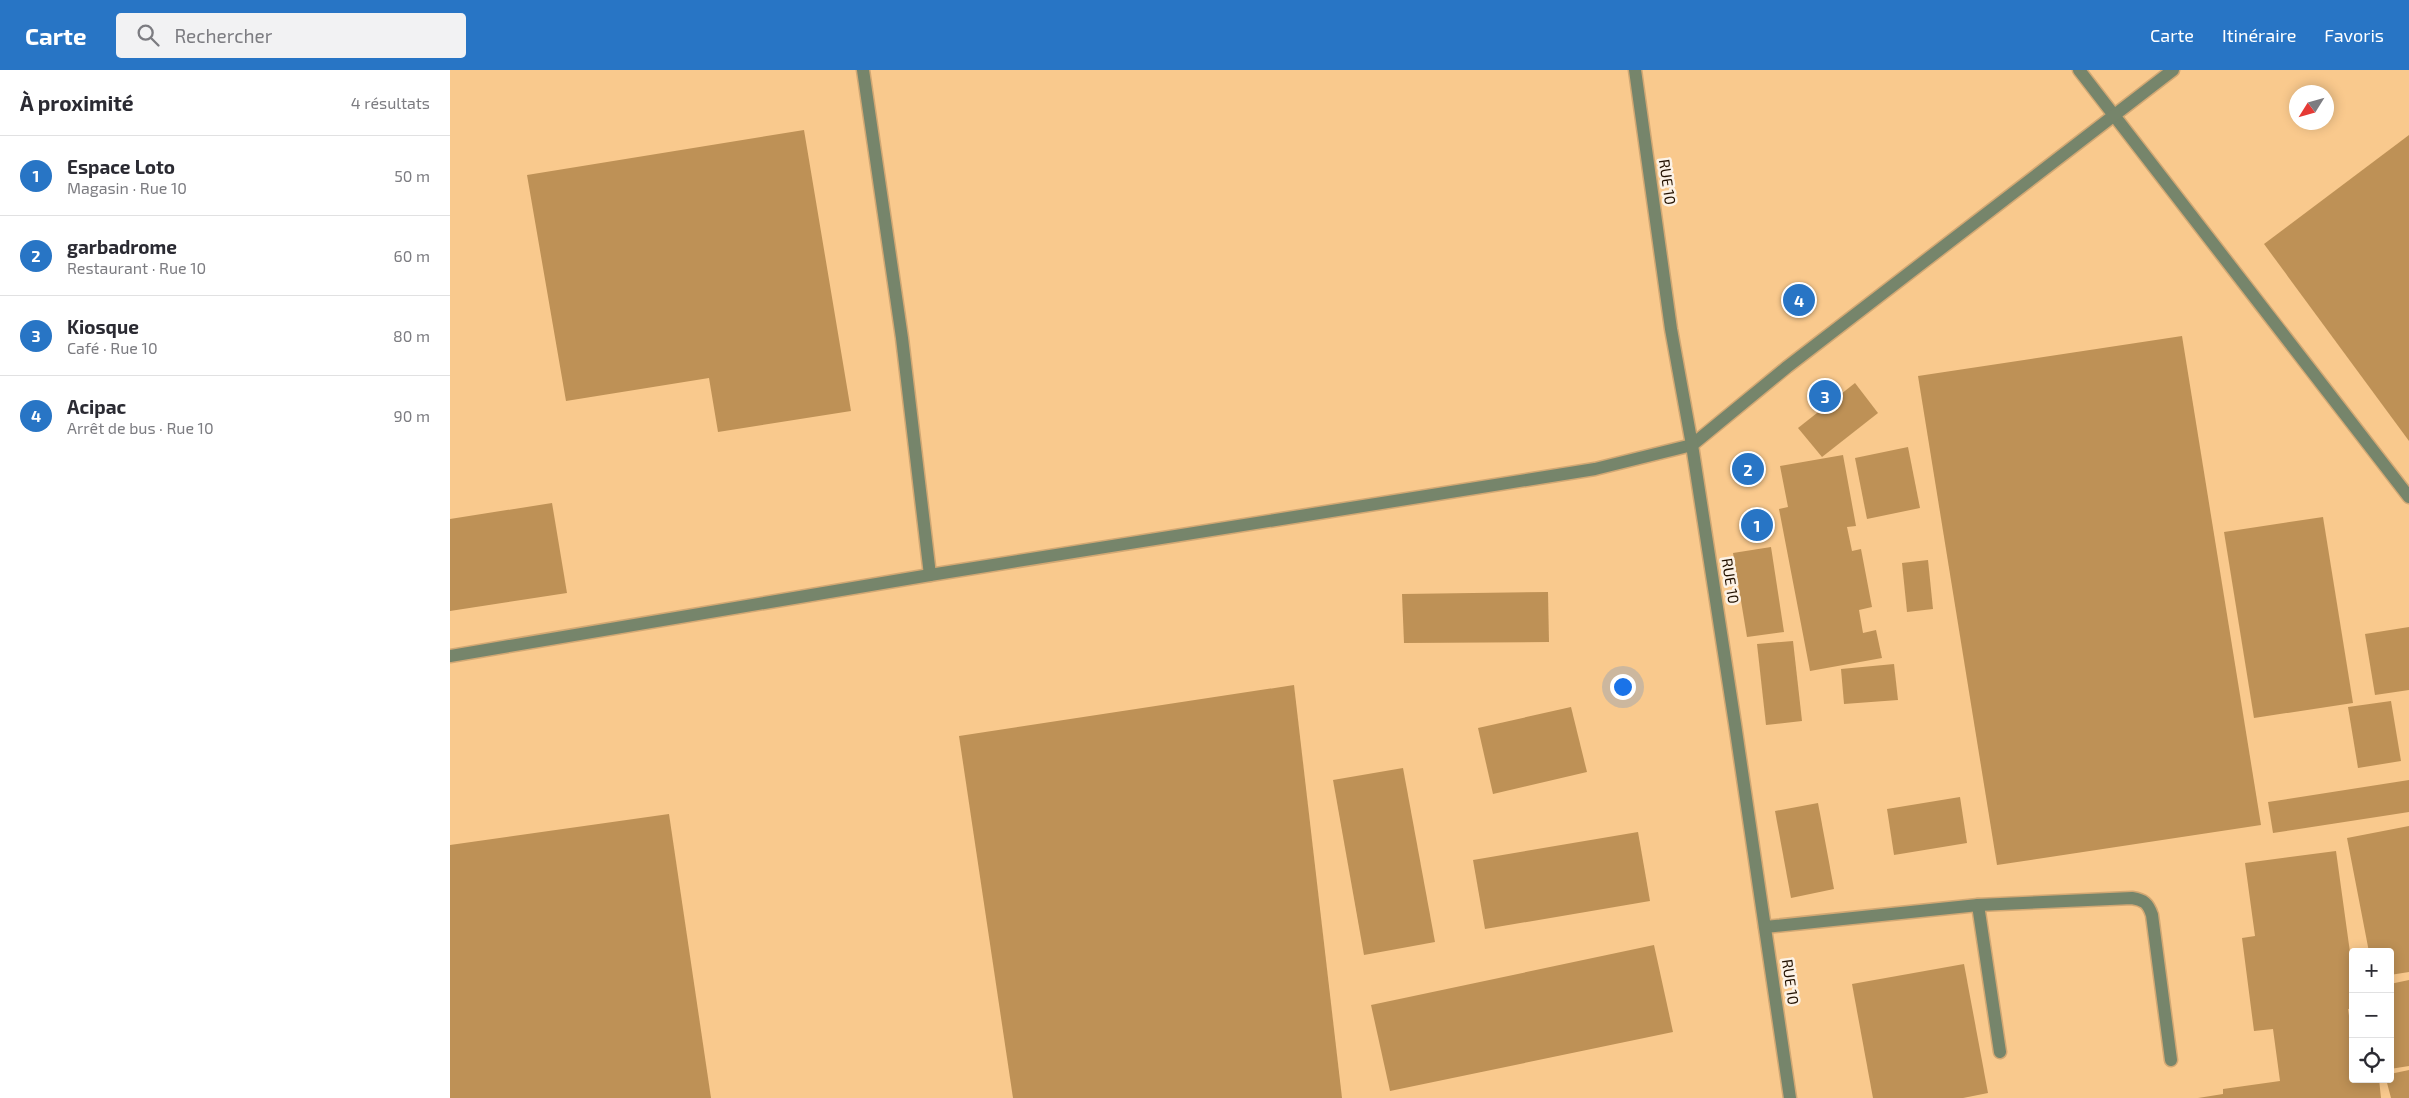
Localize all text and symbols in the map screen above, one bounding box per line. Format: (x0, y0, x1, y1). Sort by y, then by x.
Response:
search box (116, 13, 466, 58)
text: Carte (25, 21, 86, 50)
icon: search (134, 21, 162, 49)
text: Rechercher (174, 24, 272, 47)
text: Carte (2150, 24, 2194, 46)
text: Itinéraire (2222, 24, 2296, 46)
text: Favoris (2324, 24, 2384, 46)
north arrow (2289, 85, 2334, 130)
text: À proximité (20, 90, 134, 115)
text: 4 résultats (351, 93, 430, 112)
text: Espace Loto (67, 155, 175, 178)
street label: RUE 10 (1656, 158, 1680, 206)
text: 1 (33, 166, 39, 185)
text: 50 m (394, 166, 430, 185)
text: Magasin · Rue 10 (67, 178, 187, 197)
text: garbadrome (67, 235, 177, 258)
text: 2 (31, 246, 41, 265)
text: 60 m (394, 246, 430, 265)
text: Restaurant · Rue 10 (67, 258, 206, 277)
pin: 4 (1783, 281, 1815, 319)
text: Kiosque (67, 315, 139, 338)
text: 3 (31, 326, 41, 345)
text: 80 m (393, 326, 430, 345)
text: Café · Rue 10 (67, 338, 158, 357)
pin: 3 (1809, 377, 1841, 415)
text: Acipac (67, 395, 126, 418)
text: 4 (31, 406, 41, 425)
text: 90 m (394, 406, 430, 425)
text: Arrêt de bus · Rue 10 (67, 418, 214, 437)
pin: 2 (1732, 450, 1764, 488)
pin: 1 (1741, 506, 1773, 544)
street label: RUE 10 (1718, 557, 1743, 605)
your location (1610, 674, 1636, 700)
map controls (2349, 948, 2394, 1083)
button: + (2349, 948, 2394, 993)
street label: RUE 10 (1779, 958, 1803, 1006)
button: − (2349, 993, 2394, 1038)
button: locate (2349, 1038, 2394, 1083)

